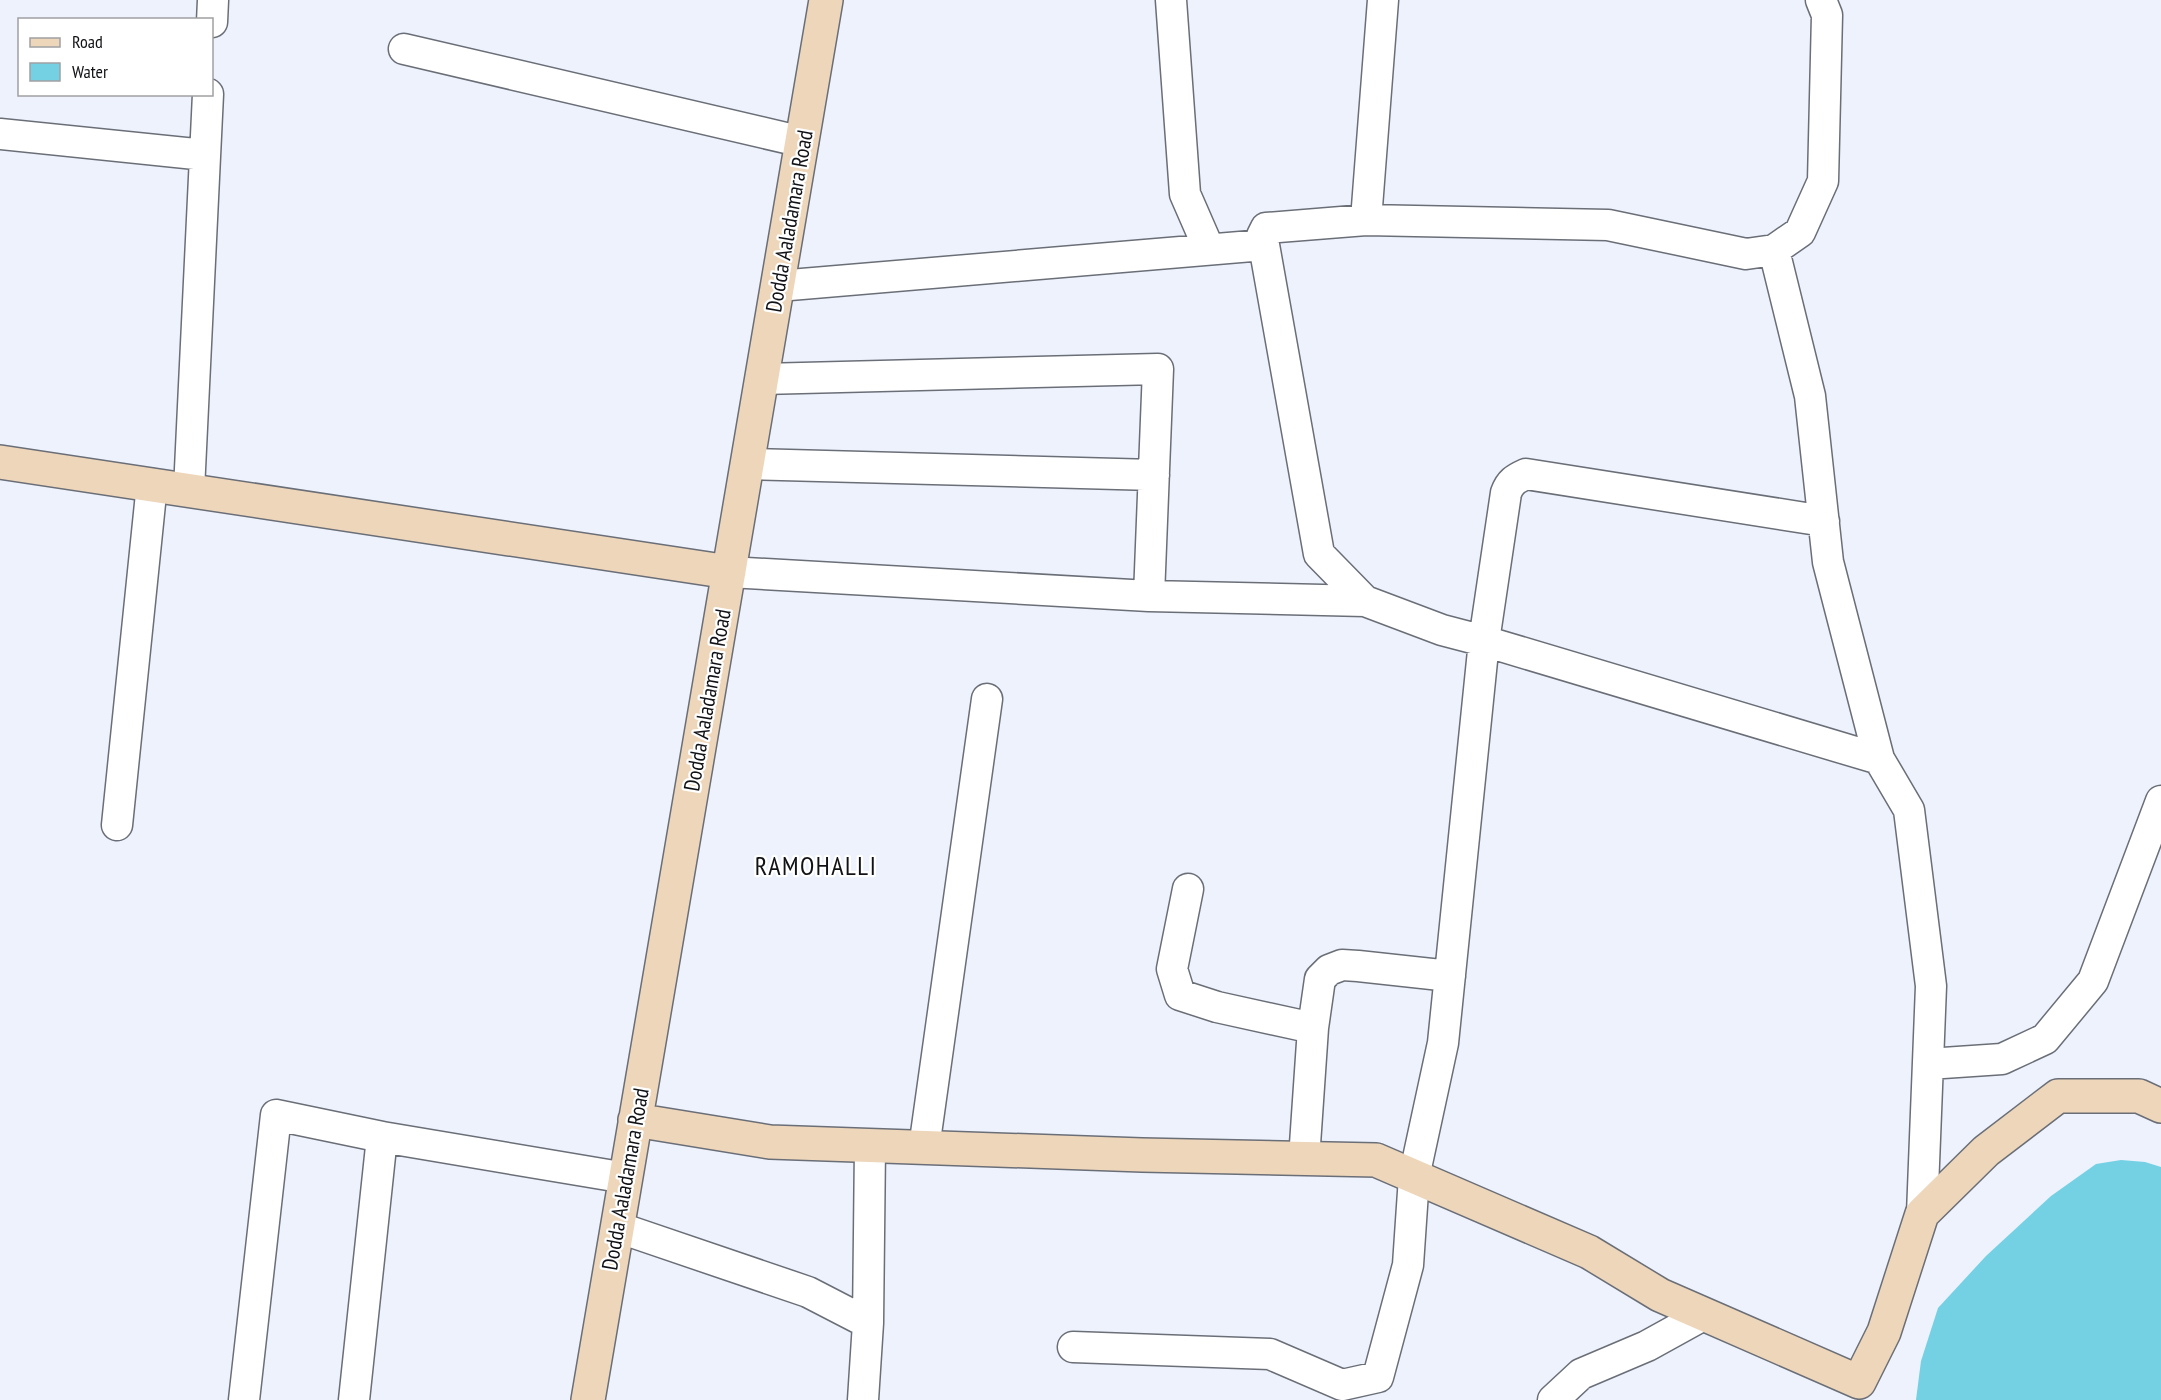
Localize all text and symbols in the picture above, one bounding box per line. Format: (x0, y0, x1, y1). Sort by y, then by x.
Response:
legend (18, 18, 213, 96)
text: Road (72, 30, 103, 53)
text: Water (72, 60, 108, 83)
street label: Dodda Aaladamara Road (759, 128, 819, 314)
street label: Dodda Aaladamara Road (677, 607, 737, 793)
district label: RAMOHALLI (755, 849, 877, 882)
street label: Dodda Aaladamara Road (595, 1086, 655, 1272)

